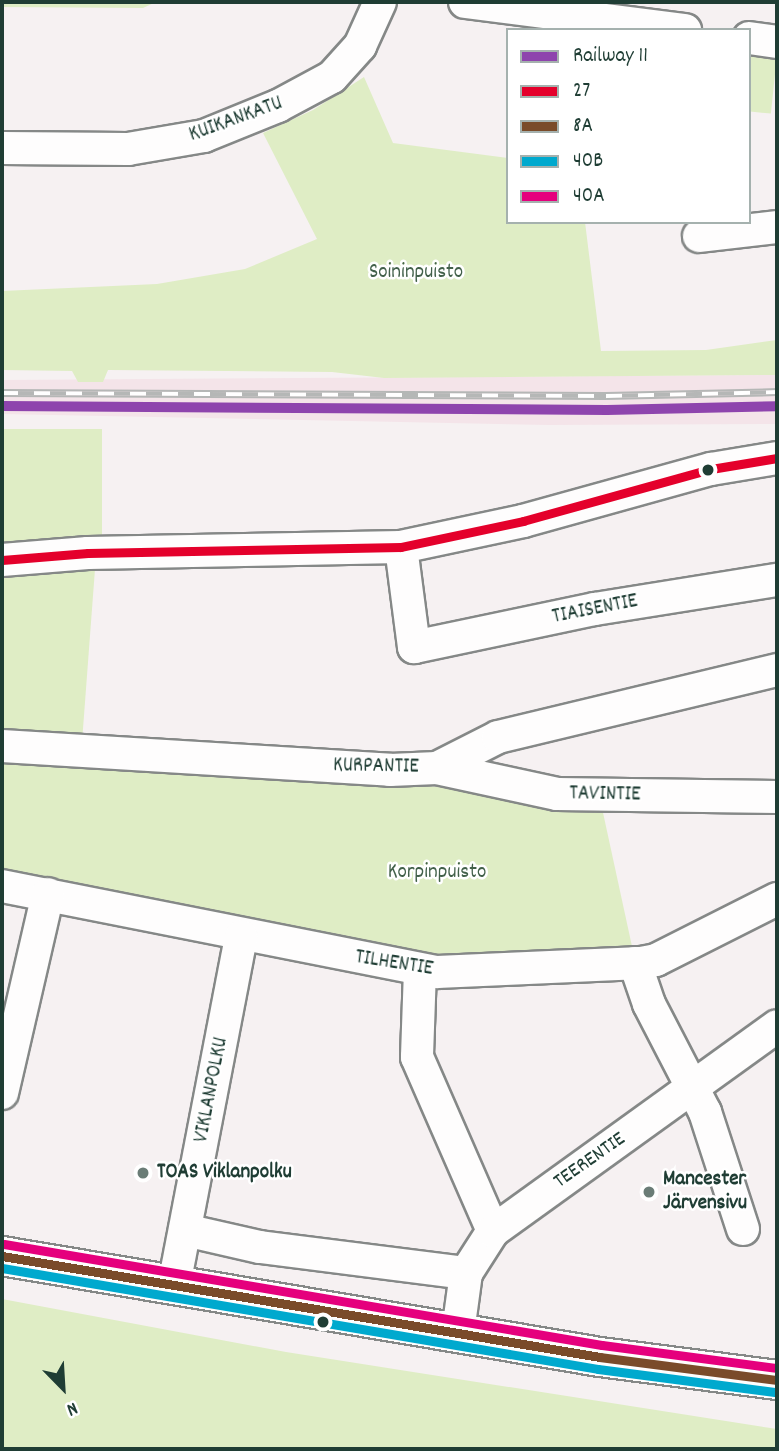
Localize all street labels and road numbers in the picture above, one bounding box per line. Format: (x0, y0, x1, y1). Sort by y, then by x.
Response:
street label: KUIKANKATU (186, 91, 286, 149)
street label: TIAISENTIE (550, 589, 640, 631)
street label: KURPANTIE (333, 754, 419, 780)
street label: TAVINTIE (569, 782, 641, 808)
street label: TILHENTIE (353, 945, 435, 983)
street label: VIKLANPOLKU (189, 1035, 235, 1145)
street label: TEERENTIE (549, 1127, 631, 1195)

